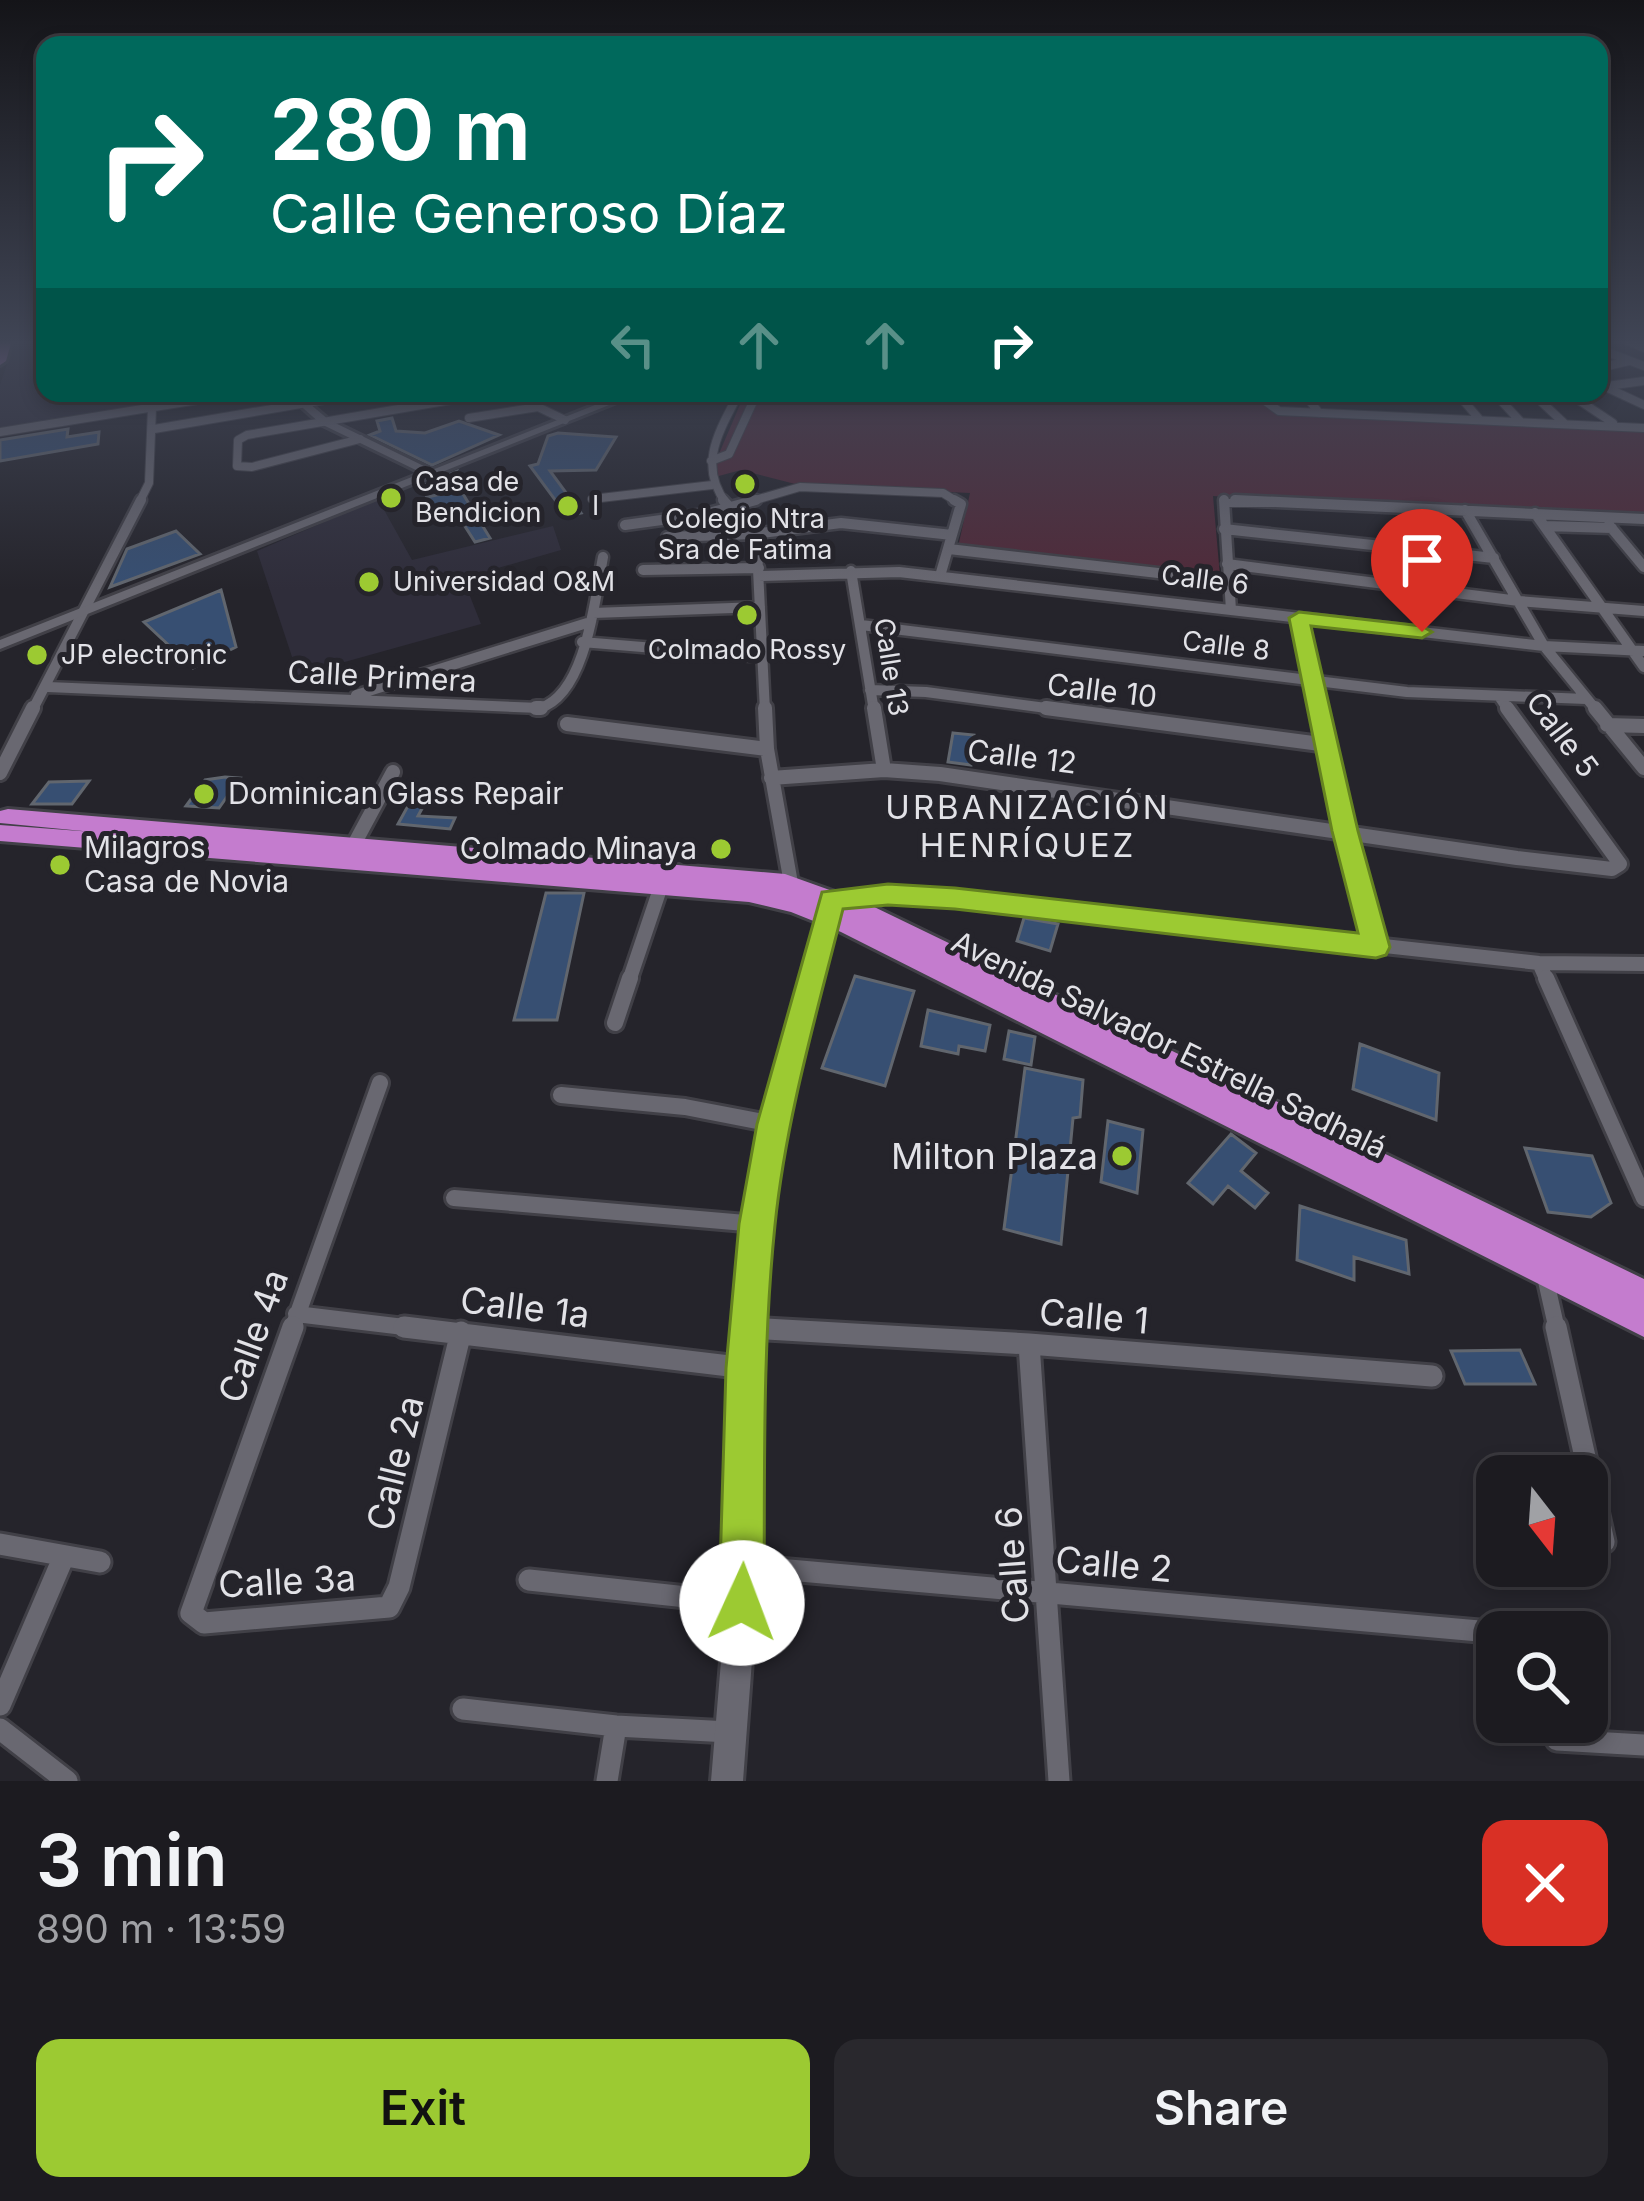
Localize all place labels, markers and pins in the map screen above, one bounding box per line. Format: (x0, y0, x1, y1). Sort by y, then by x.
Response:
place label: Casa de Bendicion (415, 465, 542, 529)
marker: Colegio Ntra Sra de Fatima (732, 471, 758, 497)
marker: Casa de Bendicion (378, 485, 404, 511)
place label: I (592, 489, 599, 522)
marker: I (555, 493, 581, 519)
place label: Colegio Ntra Sra de Fatima (658, 502, 832, 566)
pin (1371, 509, 1473, 632)
place label: Universidad O&M (393, 565, 615, 598)
marker: Universidad O&M (356, 569, 382, 595)
marker: Colmado Rossy (734, 602, 760, 628)
place label: Colmado Rossy (648, 633, 846, 666)
place label: JP electronic (61, 638, 227, 671)
marker: JP electronic (24, 642, 50, 668)
place label: Dominican Glass Repair (228, 775, 564, 811)
marker: Dominican Glass Repair (191, 781, 217, 807)
place label: Milagros Casa de Novia (84, 829, 289, 899)
place label: Colmado Minaya (460, 830, 697, 866)
marker: Colmado Minaya (708, 836, 734, 862)
marker: Milagros Casa de Novia (47, 852, 73, 878)
place label: Milton Plaza (891, 1134, 1098, 1178)
marker: Milton Plaza (1109, 1143, 1135, 1169)

